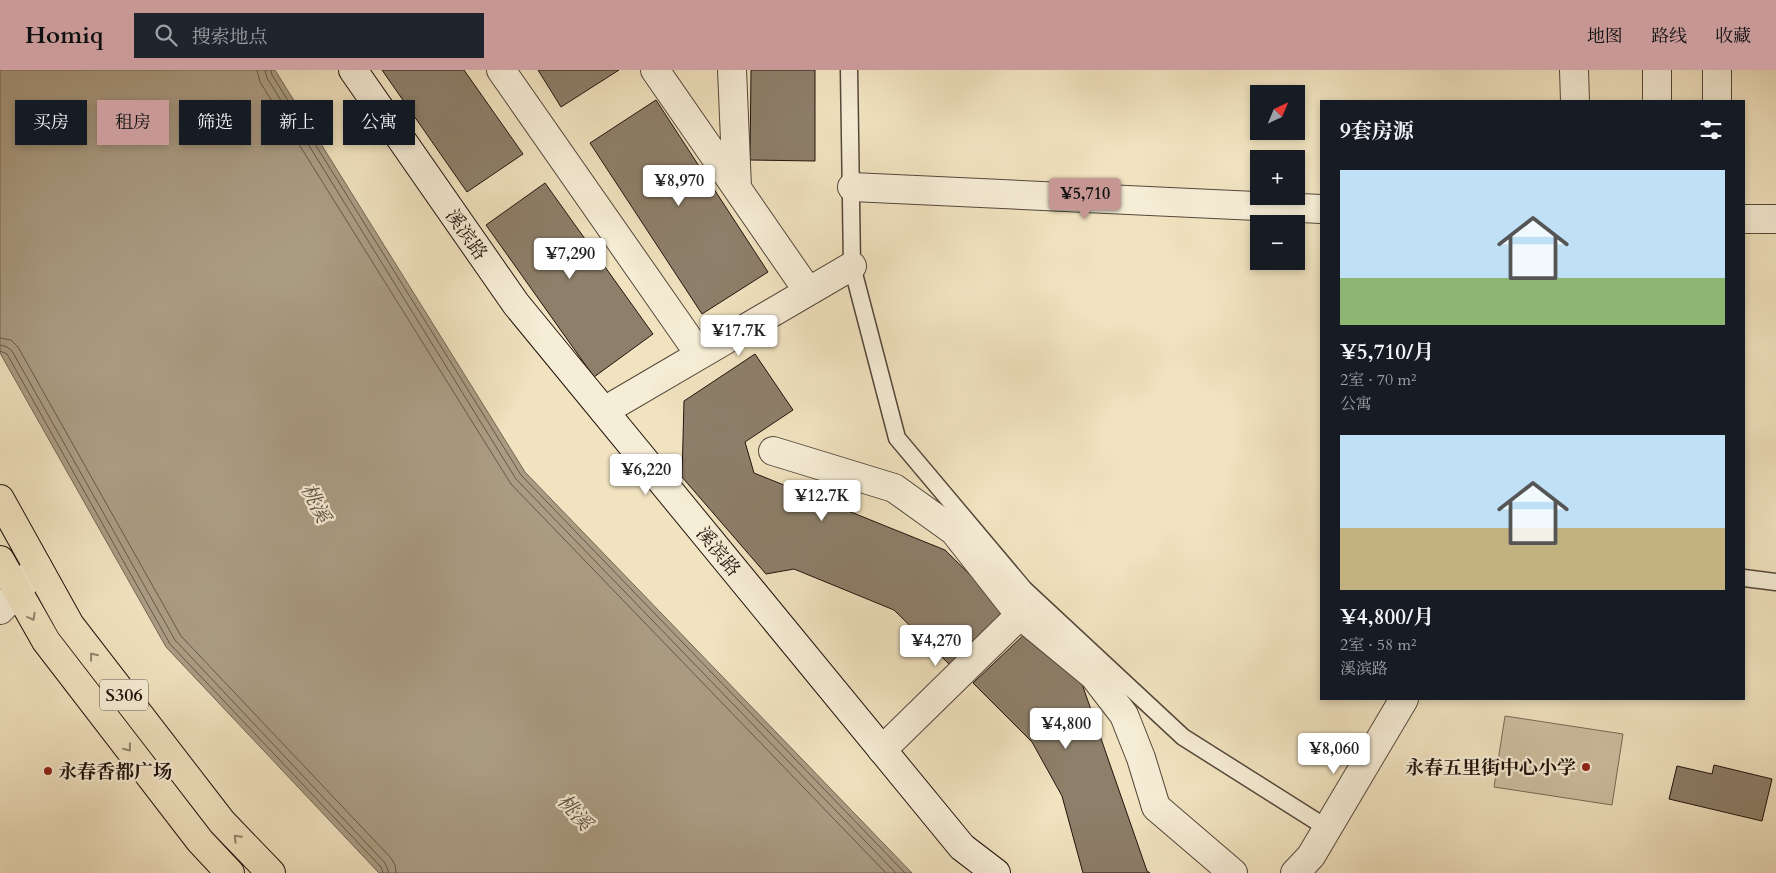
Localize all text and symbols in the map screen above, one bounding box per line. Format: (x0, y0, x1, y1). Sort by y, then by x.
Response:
search box (134, 13, 484, 58)
text: Homiq (25, 19, 104, 52)
icon: search (152, 21, 180, 49)
text: 搜索地点 (192, 24, 268, 50)
text: 地图 (1587, 24, 1623, 49)
text: 路线 (1651, 24, 1687, 49)
text: 收藏 (1715, 24, 1751, 49)
north arrow (1250, 85, 1305, 140)
map controls (1250, 85, 1305, 270)
chip: 买房 (15, 100, 87, 145)
chip: 租房 (97, 100, 169, 145)
chip: 筛选 (179, 100, 251, 145)
chip: 新上 (261, 100, 333, 145)
chip: 公寓 (343, 100, 415, 145)
icon: filters (1697, 116, 1725, 144)
text: 9套房源 (1340, 117, 1414, 146)
button: + (1250, 150, 1305, 205)
pin: ¥8,970 (638, 164, 720, 207)
text: ¥8,970 (654, 170, 704, 192)
pin: ¥5,710 (1044, 178, 1126, 220)
text: ¥5,710 (1060, 183, 1110, 205)
icon: home (1488, 203, 1578, 293)
street label: 溪滨路 (439, 204, 493, 265)
button: − (1250, 215, 1305, 270)
pin: ¥7,290 (529, 238, 611, 280)
text: ¥7,290 (545, 243, 595, 265)
pin: ¥17.7K (698, 314, 780, 357)
text: ¥17.7K (712, 320, 766, 342)
text: ¥5,710/月 (1340, 338, 1434, 367)
text: 2室 · 70 m² (1340, 369, 1416, 391)
text: 公寓 (1340, 393, 1372, 415)
pin: ¥6,220 (605, 454, 687, 496)
text: ¥6,220 (621, 459, 671, 481)
icon: home (1488, 468, 1578, 558)
water label: 桃溪 (294, 479, 338, 529)
pin: ¥12.7K (781, 480, 863, 522)
text: ¥12.7K (795, 485, 849, 507)
street label: 溪滨路 (690, 521, 746, 582)
text: ¥4,800/月 (1340, 603, 1434, 632)
one-way arrow (26, 612, 36, 621)
pin: ¥4,270 (895, 624, 977, 667)
text: ¥4,270 (911, 630, 961, 652)
text: 2室 · 58 m² (1340, 634, 1416, 656)
one-way arrow (90, 652, 99, 661)
text: 溪滨路 (1340, 658, 1388, 680)
road number: S306 (100, 680, 148, 710)
pin: ¥4,800 (1025, 708, 1107, 750)
text: ¥4,800 (1041, 713, 1091, 735)
pin: ¥8,060 (1293, 732, 1375, 775)
text: ¥8,060 (1309, 738, 1359, 760)
one-way arrow (123, 742, 131, 751)
place label: 永春五里街中心小学 (1405, 755, 1576, 781)
place label: 永春香都广场 (58, 759, 172, 785)
marker: 永春五里街中心小学 (1580, 761, 1592, 773)
marker: 永春香都广场 (42, 765, 54, 777)
water label: 桃溪 (551, 788, 599, 838)
one-way arrow (234, 835, 243, 844)

